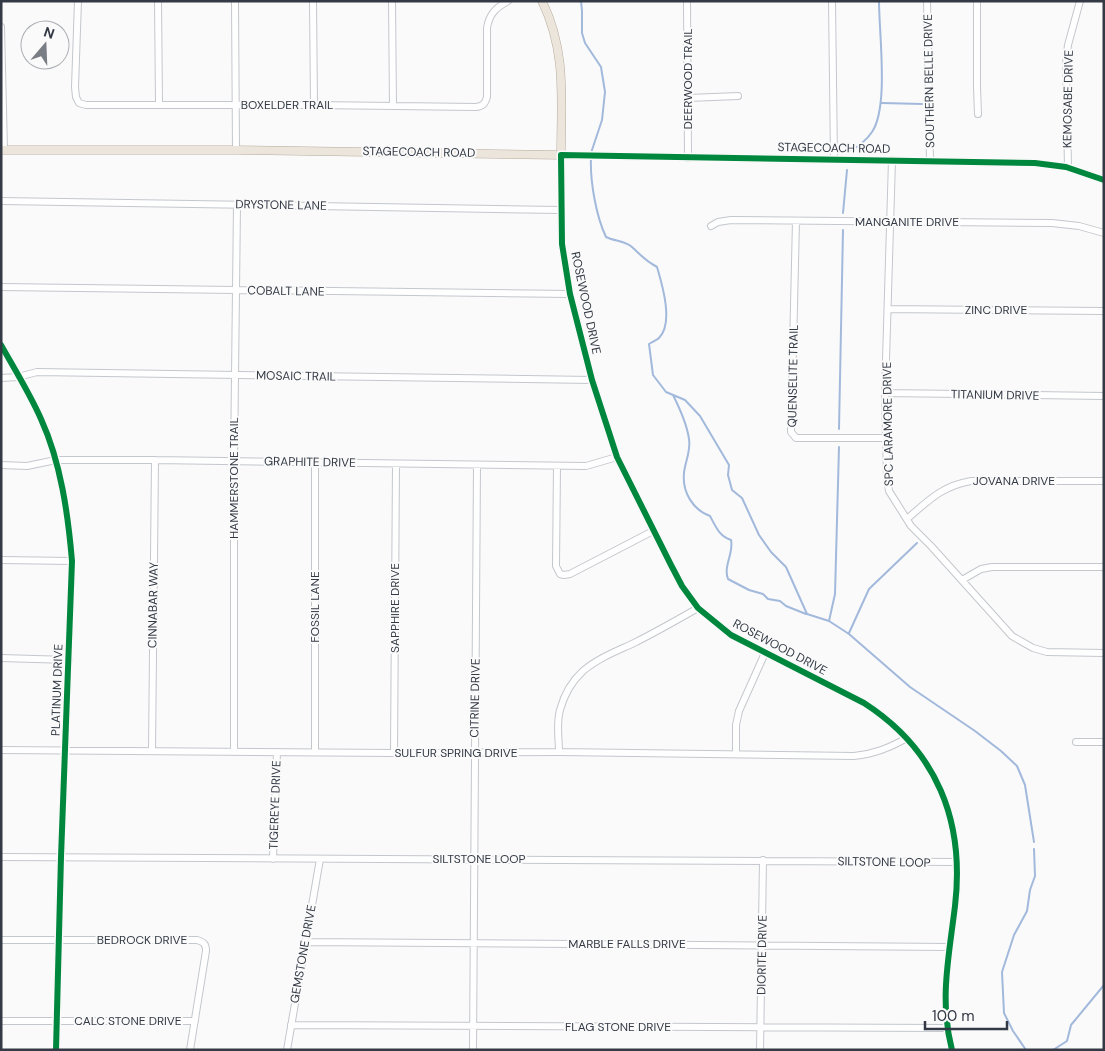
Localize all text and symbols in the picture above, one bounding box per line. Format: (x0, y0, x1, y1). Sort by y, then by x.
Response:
street label: SOUTHERN BELLE DRIVE (920, 14, 938, 148)
north arrow (20, 20, 70, 70)
text: N (41, 23, 57, 43)
street label: DEERWOOD TRAIL (680, 28, 696, 130)
street label: KEMOSABE DRIVE (1059, 49, 1077, 148)
street label: BOXELDER TRAIL (241, 97, 333, 113)
street label: STAGECOACH ROAD (778, 139, 890, 157)
street label: STAGECOACH ROAD (363, 143, 475, 161)
street label: DRYSTONE LANE (235, 196, 327, 214)
street label: MANGANITE DRIVE (855, 214, 959, 230)
street label: ROSEWOOD DRIVE (567, 250, 605, 356)
street label: COBALT LANE (247, 282, 325, 300)
street label: ZINC DRIVE (965, 302, 1027, 318)
street label: QUENSELITE TRAIL (784, 324, 802, 428)
street label: SPC LARAMORE DRIVE (879, 361, 897, 486)
street label: MOSAIC TRAIL (256, 367, 336, 385)
street label: TITANIUM DRIVE (951, 386, 1040, 404)
street label: HAMMERSTONE TRAIL (226, 417, 242, 539)
street label: GRAPHITE DRIVE (264, 453, 356, 471)
street label: JOVANA DRIVE (973, 473, 1055, 489)
street label: CINNABAR WAY (144, 562, 162, 648)
street label: SAPPHIRE DRIVE (387, 563, 403, 653)
street label: FOSSIL LANE (307, 571, 323, 643)
street label: ROSEWOOD DRIVE (730, 615, 830, 679)
street label: PLATINUM DRIVE (47, 643, 67, 736)
street label: CITRINE DRIVE (466, 658, 484, 738)
street label: SULFUR SPRING DRIVE (394, 745, 518, 761)
street label: TIGEREYE DRIVE (265, 760, 285, 850)
street label: SILTSTONE LOOP (433, 851, 526, 867)
street label: SILTSTONE LOOP (837, 853, 931, 871)
street label: GEMSTONE DRIVE (286, 903, 320, 1004)
street label: DIORITE DRIVE (753, 915, 771, 995)
street label: BEDROCK DRIVE (97, 932, 187, 948)
street label: MARBLE FALLS DRIVE (568, 936, 686, 952)
scale bar (925, 998, 1008, 1030)
text: 100 m (932, 1006, 975, 1026)
street label: CALC STONE DRIVE (74, 1013, 182, 1029)
street label: FLAG STONE DRIVE (565, 1019, 671, 1035)

